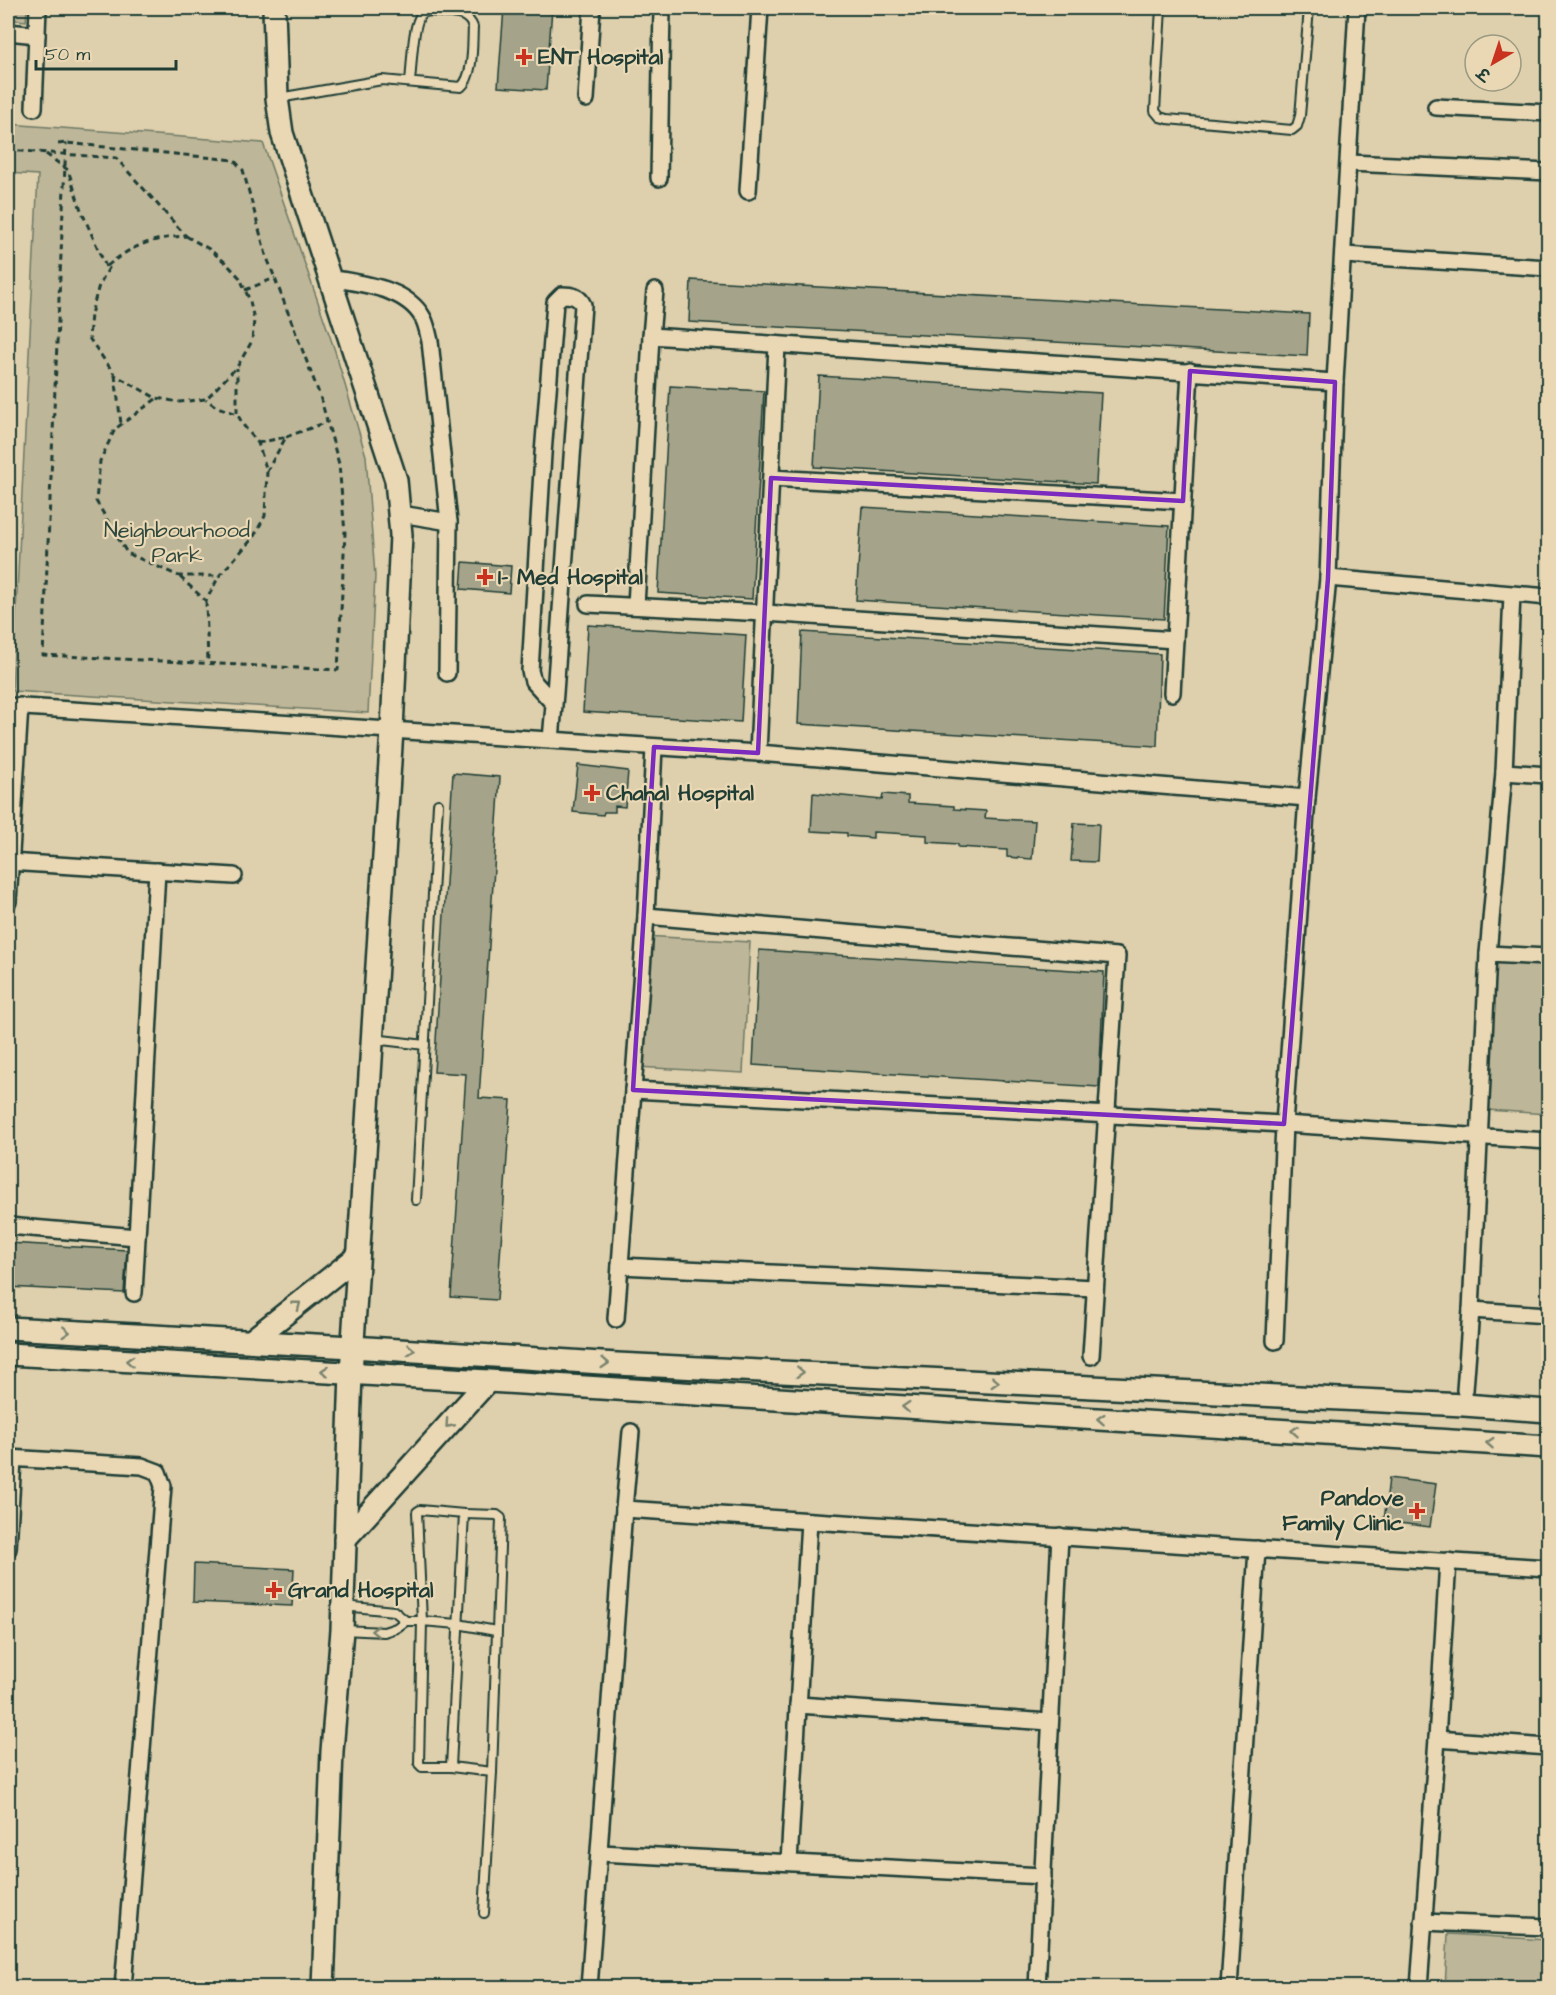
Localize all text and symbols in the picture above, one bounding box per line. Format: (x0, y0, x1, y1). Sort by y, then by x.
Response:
scale bar (36, 33, 176, 71)
north arrow (1463, 33, 1523, 93)
text: 50 m (45, 42, 90, 67)
place label: ENT Hospital (538, 42, 664, 73)
marker: ENT Hospital (515, 48, 533, 66)
text: उ (1472, 61, 1497, 87)
park label: Neighbourhood Park (104, 515, 250, 571)
place label: I- Med Hospital (498, 562, 644, 593)
marker: I- Med Hospital (476, 568, 494, 586)
place label: Chahal Hospital (606, 778, 754, 809)
marker: Chahal Hospital (583, 784, 601, 802)
one-way arrow (290, 1301, 301, 1312)
one-way arrow (61, 1325, 70, 1338)
one-way arrow (406, 1344, 415, 1357)
one-way arrow (126, 1354, 135, 1367)
one-way arrow (601, 1356, 610, 1369)
one-way arrow (320, 1365, 329, 1378)
one-way arrow (796, 1366, 805, 1379)
one-way arrow (990, 1375, 999, 1388)
one-way arrow (902, 1400, 911, 1413)
one-way arrow (1096, 1412, 1105, 1425)
one-way arrow (445, 1417, 456, 1428)
one-way arrow (1291, 1425, 1300, 1438)
one-way arrow (1486, 1437, 1495, 1450)
place label: Pandove Family Clinic (1282, 1483, 1404, 1541)
marker: Pandove Family Clinic (1408, 1502, 1426, 1520)
place label: Grand Hospital (288, 1575, 434, 1606)
marker: Grand Hospital (265, 1581, 283, 1599)
one-way arrow (371, 1625, 380, 1637)

